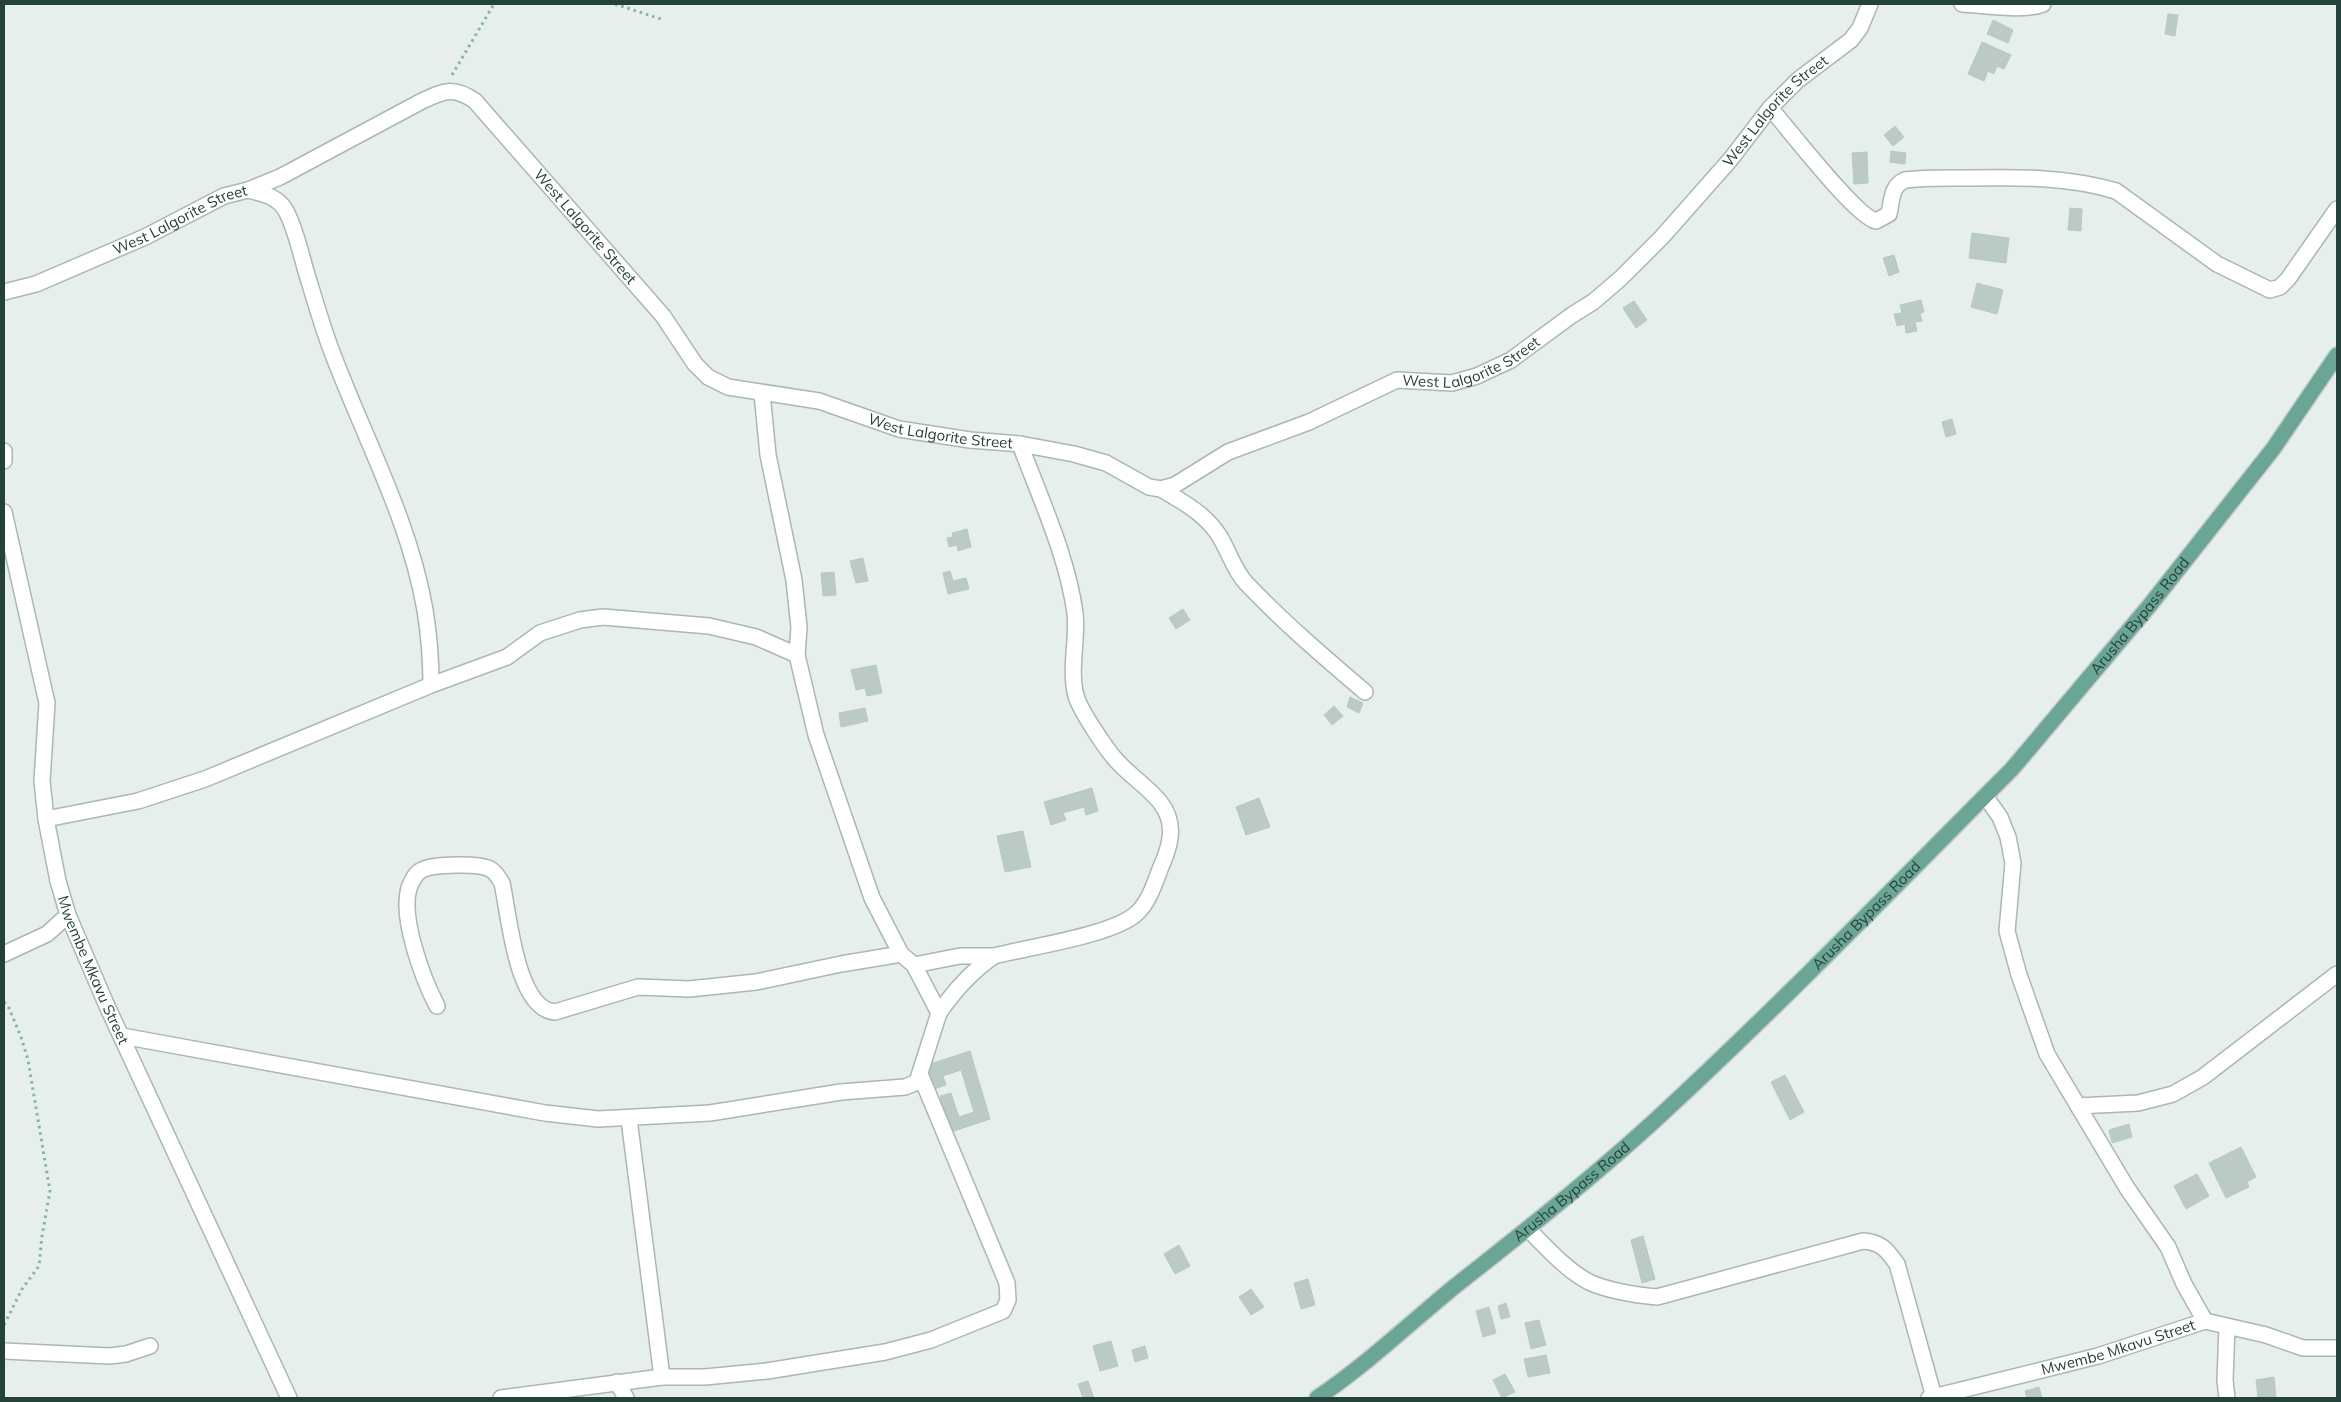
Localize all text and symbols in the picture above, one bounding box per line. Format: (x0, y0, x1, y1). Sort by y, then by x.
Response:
street label: West Lalgorite Street (1718, 51, 1832, 171)
street label: West Lalgorite Street (530, 165, 641, 288)
street label: West Lalgorite Street (110, 181, 249, 259)
street label: West Lalgorite Street (1402, 332, 1543, 392)
street label: West Lalgorite Street (866, 409, 1013, 452)
street label: Arusha Bypass Road (2086, 553, 2193, 678)
street label: Arusha Bypass Road (1808, 857, 1924, 973)
street label: Mwembe Mkavu Street (54, 893, 133, 1047)
street label: Arusha Bypass Road (1509, 1137, 1634, 1245)
street label: Mwembe Mkavu Street (2039, 1315, 2198, 1379)

